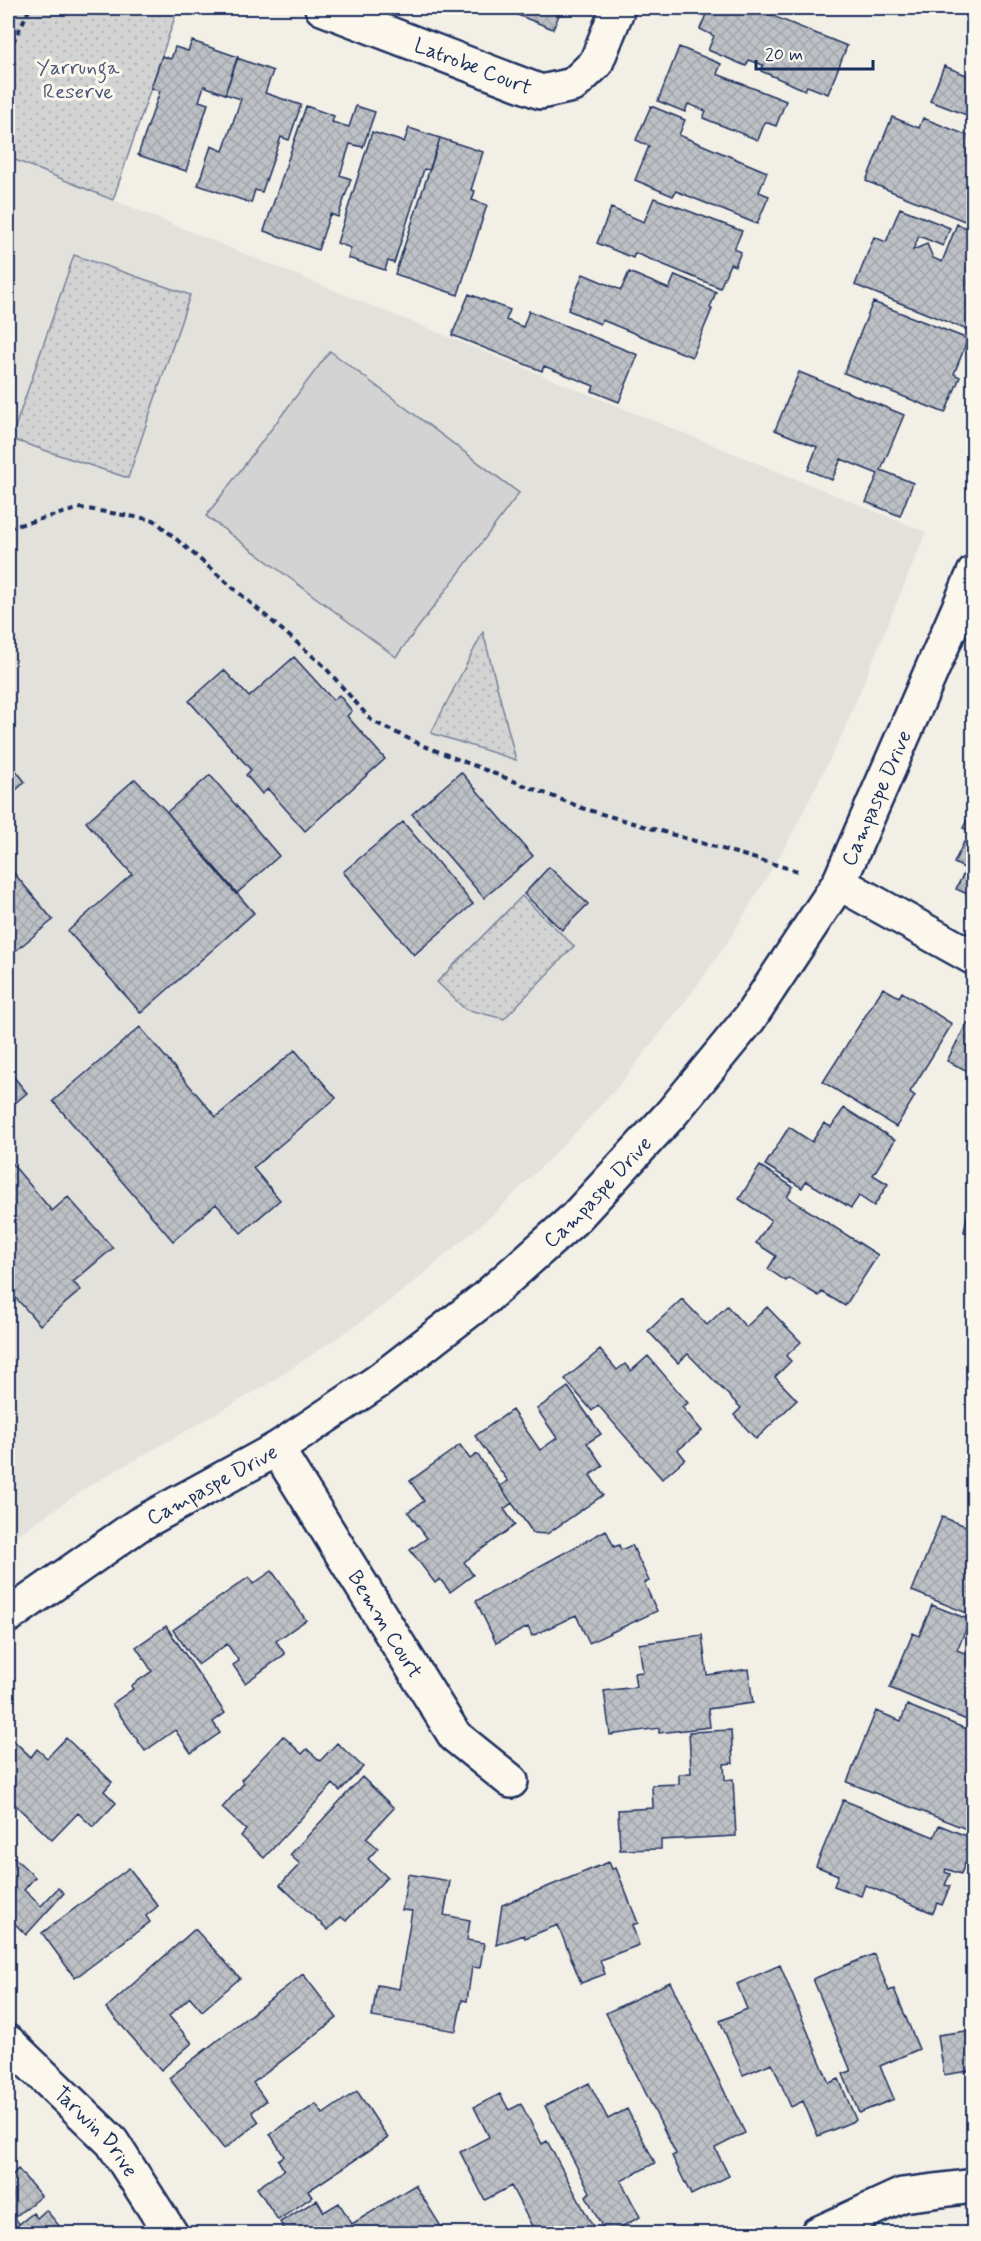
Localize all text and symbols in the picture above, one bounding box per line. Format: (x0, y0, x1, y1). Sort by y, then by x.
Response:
street label: Latrobe Court (410, 32, 536, 102)
scale bar (756, 33, 873, 71)
text: 20 m (765, 43, 803, 67)
park label: Yarrunga Reserve (36, 54, 120, 106)
street label: Campaspe Drive (835, 726, 919, 871)
street label: Campaspe Drive (538, 1131, 659, 1255)
street label: Campaspe Drive (142, 1438, 283, 1533)
street label: Bemm Court (341, 1565, 429, 1684)
street label: Tarwin Drive (47, 2080, 144, 2183)

